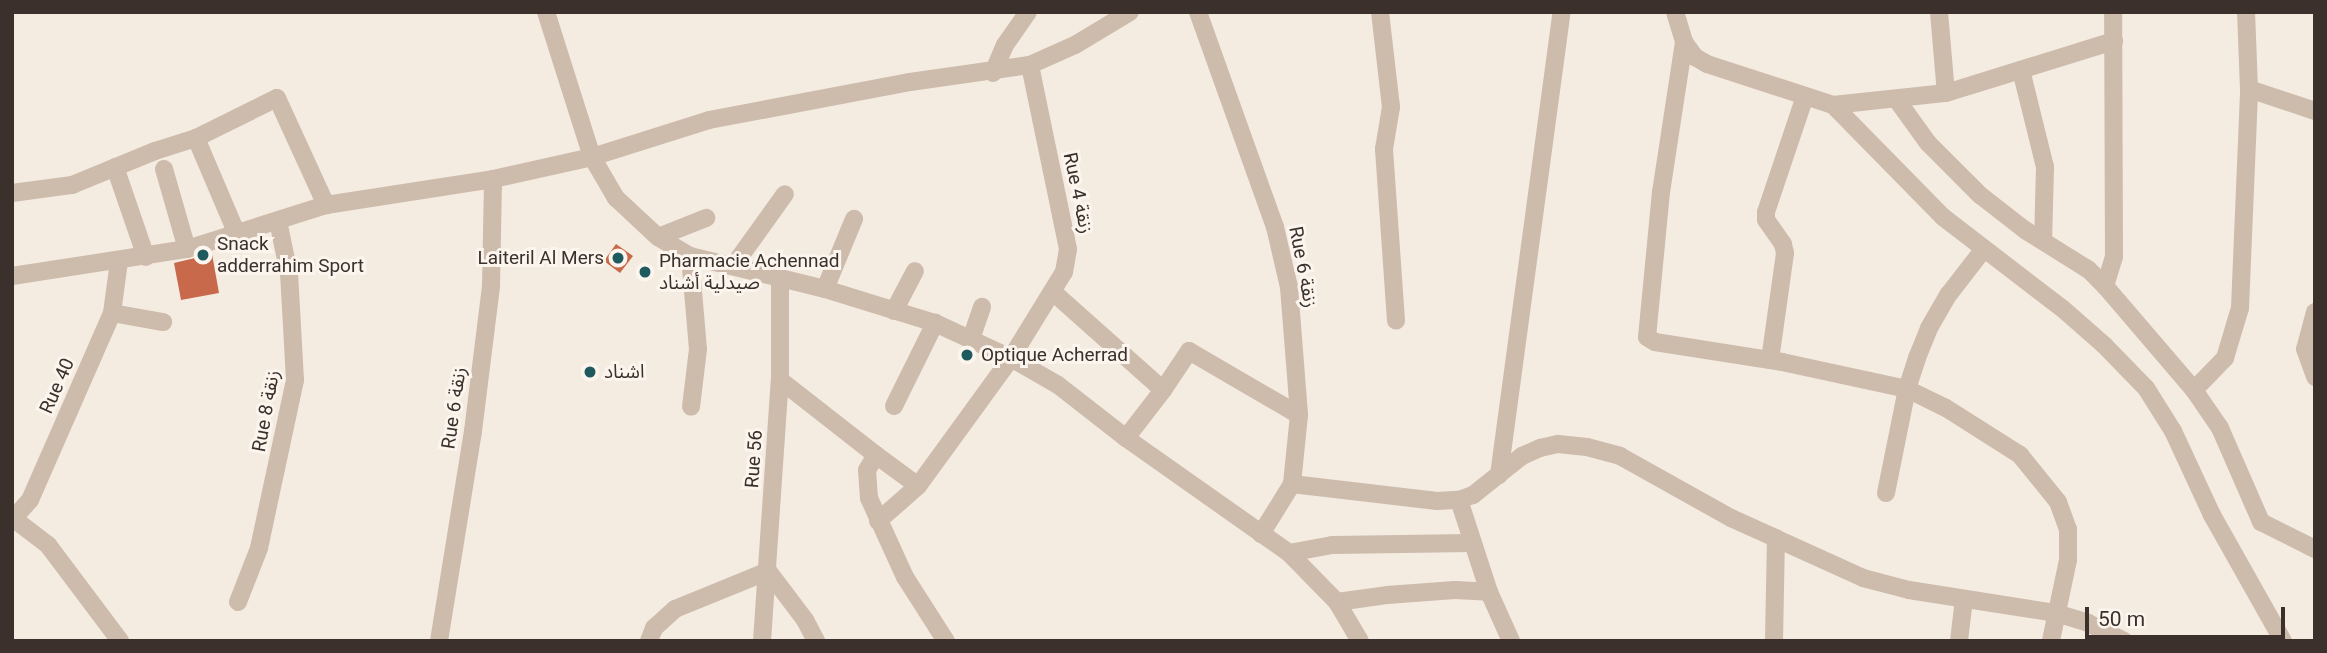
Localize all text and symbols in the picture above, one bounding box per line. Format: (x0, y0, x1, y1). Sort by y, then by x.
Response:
street label: Rue 4 زنقة (1058, 150, 1098, 236)
street label: Rue 6 زنقة (1284, 224, 1322, 310)
place label: Snack adderrahim Sport (217, 233, 364, 277)
marker: Snack adderrahim Sport (195, 247, 211, 263)
place label: Laiteril Al Mers (477, 247, 604, 269)
marker: Laiteril Al Mers (610, 250, 626, 266)
place label: Pharmacie Achennad صيدلية أشناد (659, 250, 839, 294)
marker: Pharmacie Achennad صيدلية أشناد (637, 264, 653, 280)
place label: Optique Acherrad (981, 344, 1128, 366)
marker: Optique Acherrad (959, 347, 975, 363)
street label: Rue 40 (35, 355, 79, 417)
place label: اشناد (604, 361, 645, 383)
marker: اشناد (582, 364, 598, 380)
street label: Rue 6 زنقة (437, 366, 471, 450)
street label: Rue 8 زنقة (248, 368, 284, 454)
street label: Rue 56 (741, 429, 767, 489)
scale bar (2089, 594, 2288, 638)
text: 50 m (2098, 607, 2145, 631)

